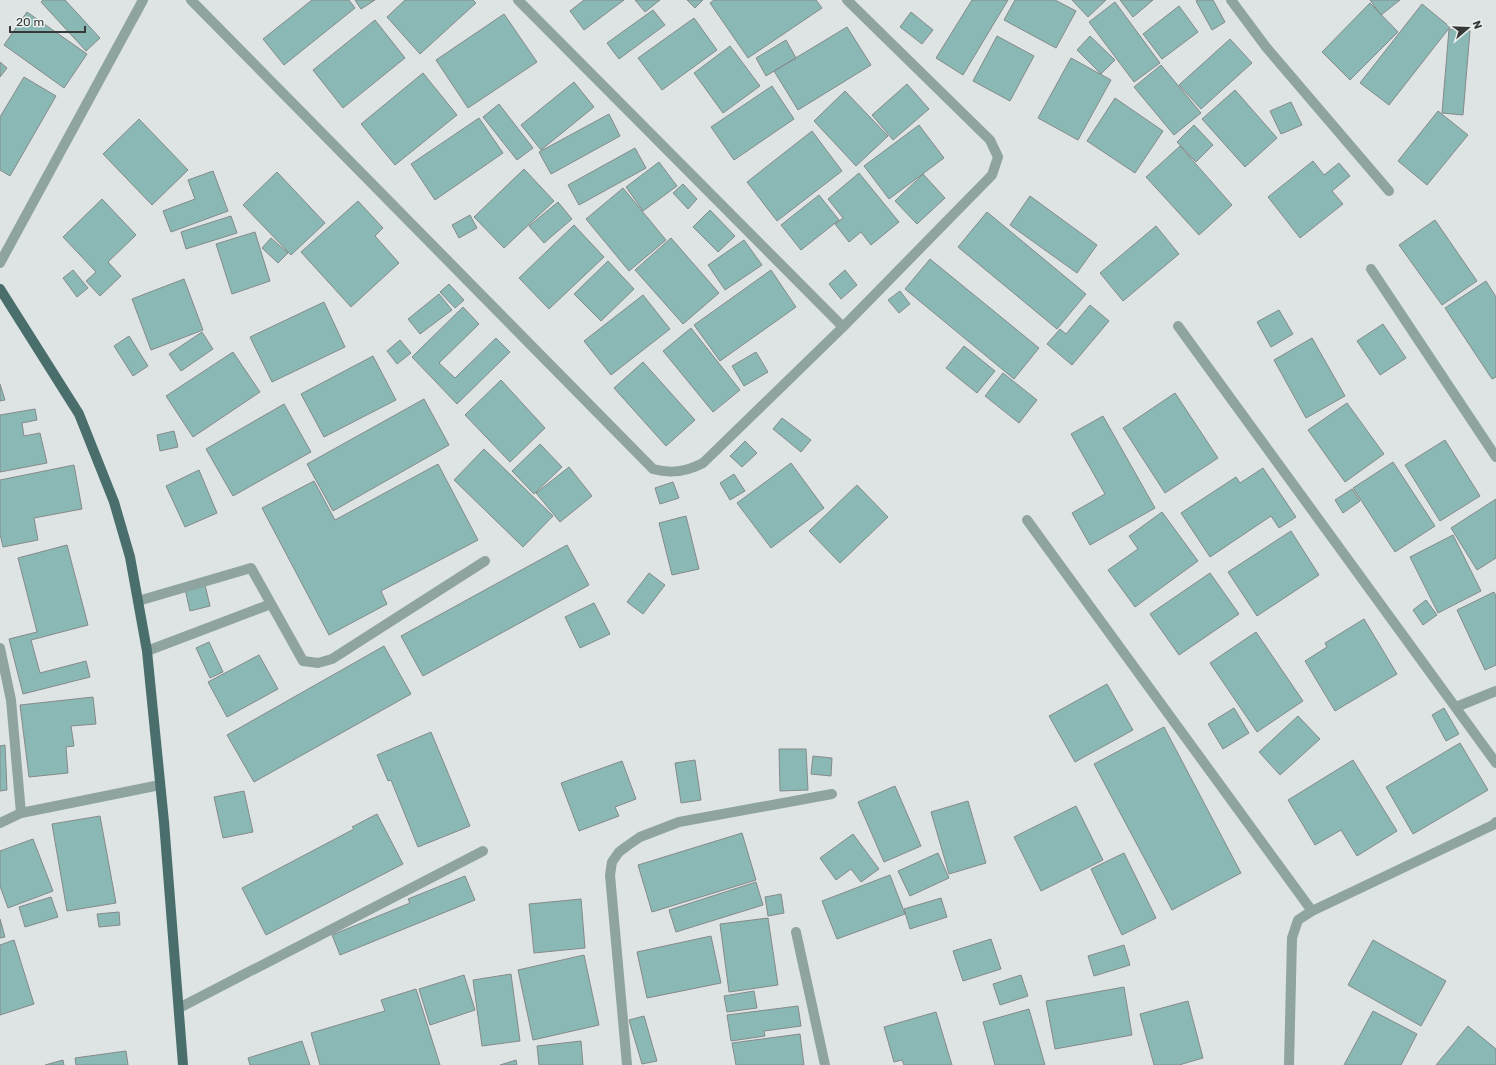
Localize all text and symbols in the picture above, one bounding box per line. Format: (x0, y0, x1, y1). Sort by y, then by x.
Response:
scale bar (10, 8, 85, 34)
north arrow (1448, 8, 1488, 48)
text: 20 m (16, 15, 44, 29)
text: N (1470, 19, 1484, 31)

